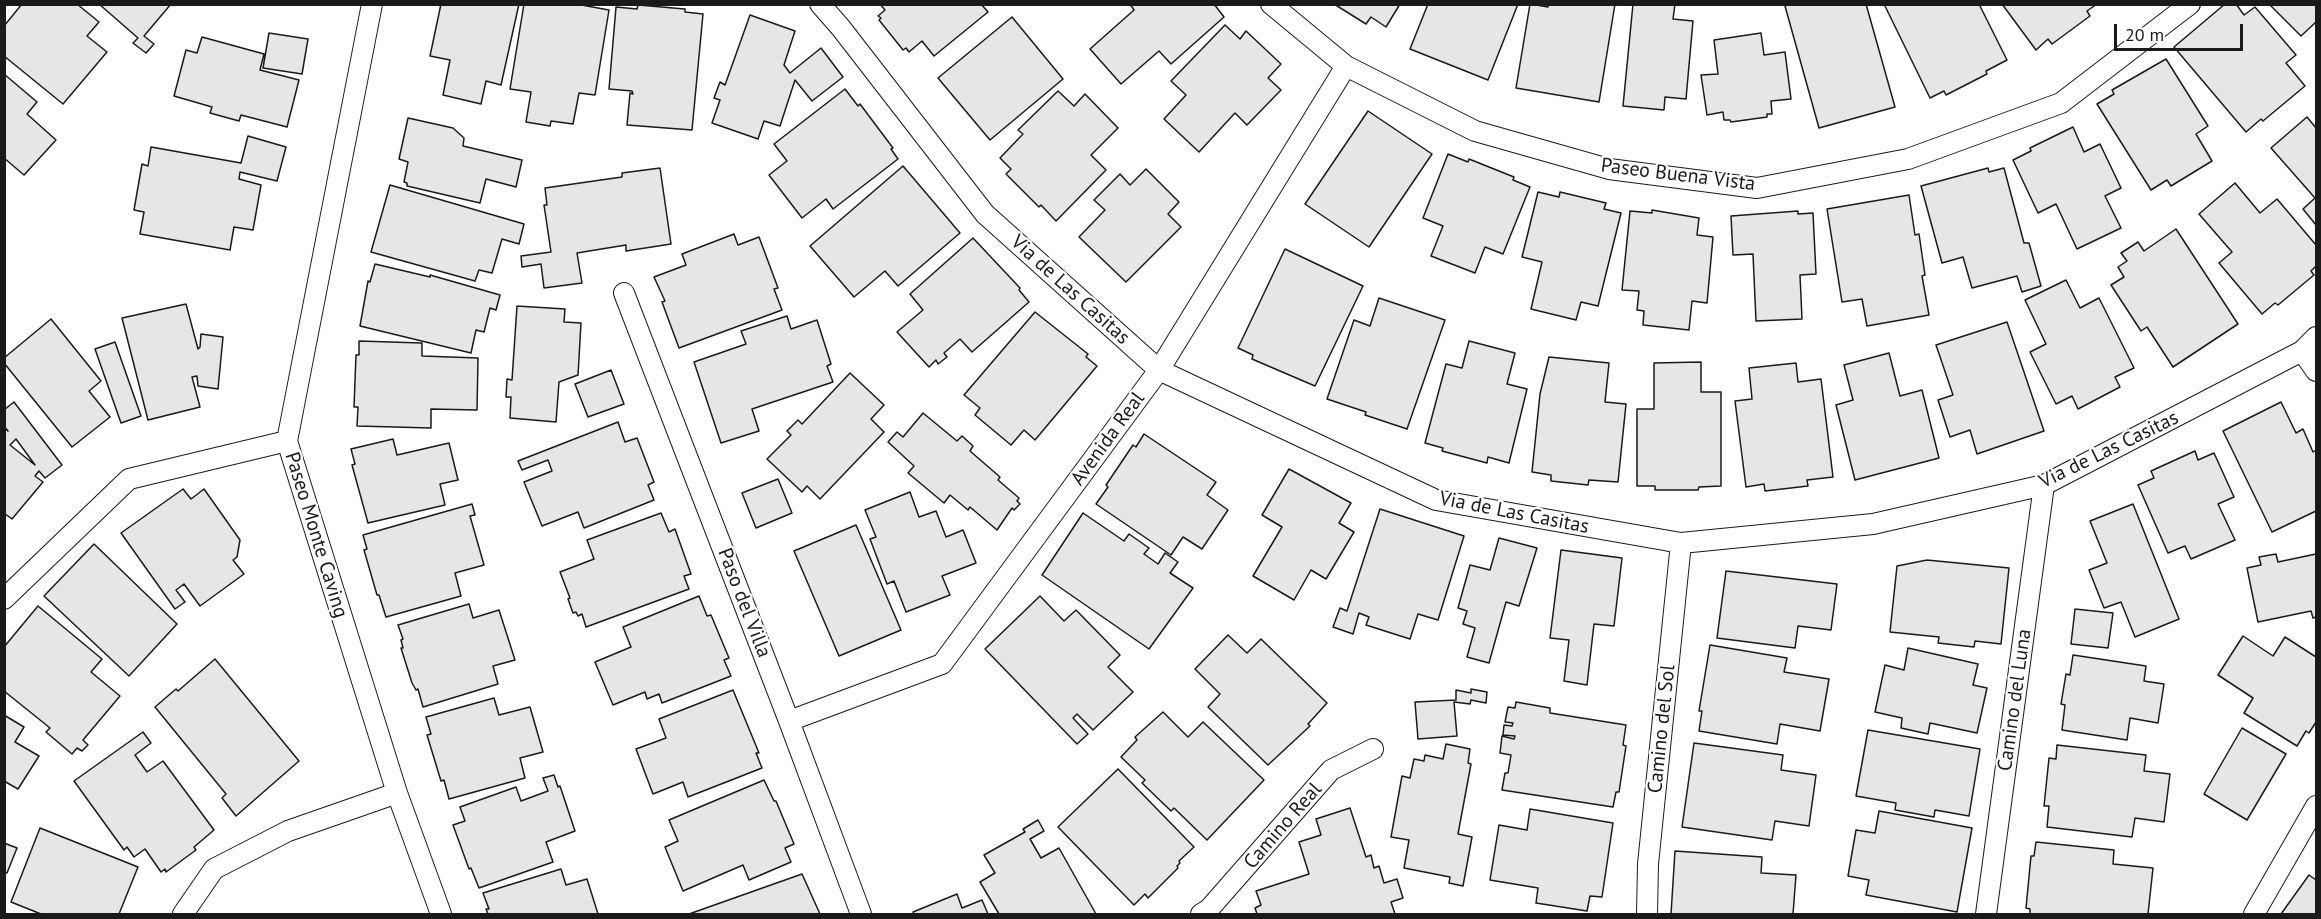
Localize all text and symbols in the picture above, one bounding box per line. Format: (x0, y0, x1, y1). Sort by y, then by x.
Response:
scale bar (2117, 12, 2246, 50)
text: 20 m (2125, 23, 2164, 46)
street label: Paseo Buena Vista (1599, 154, 1757, 196)
street label: Via de Las Casitas (1006, 230, 1134, 350)
street label: Avenida Real (1066, 388, 1150, 490)
street label: Via de Las Casitas (2036, 406, 2182, 494)
street label: Paseo Monte Caving (279, 449, 353, 621)
street label: Via de Las Casitas (1437, 487, 1591, 539)
street label: Paso del Villa (712, 545, 776, 661)
street label: Camino del Luna (1993, 627, 2037, 773)
street label: Camino del Sol (1643, 664, 1681, 794)
street label: Camino Real (1239, 778, 1327, 874)

